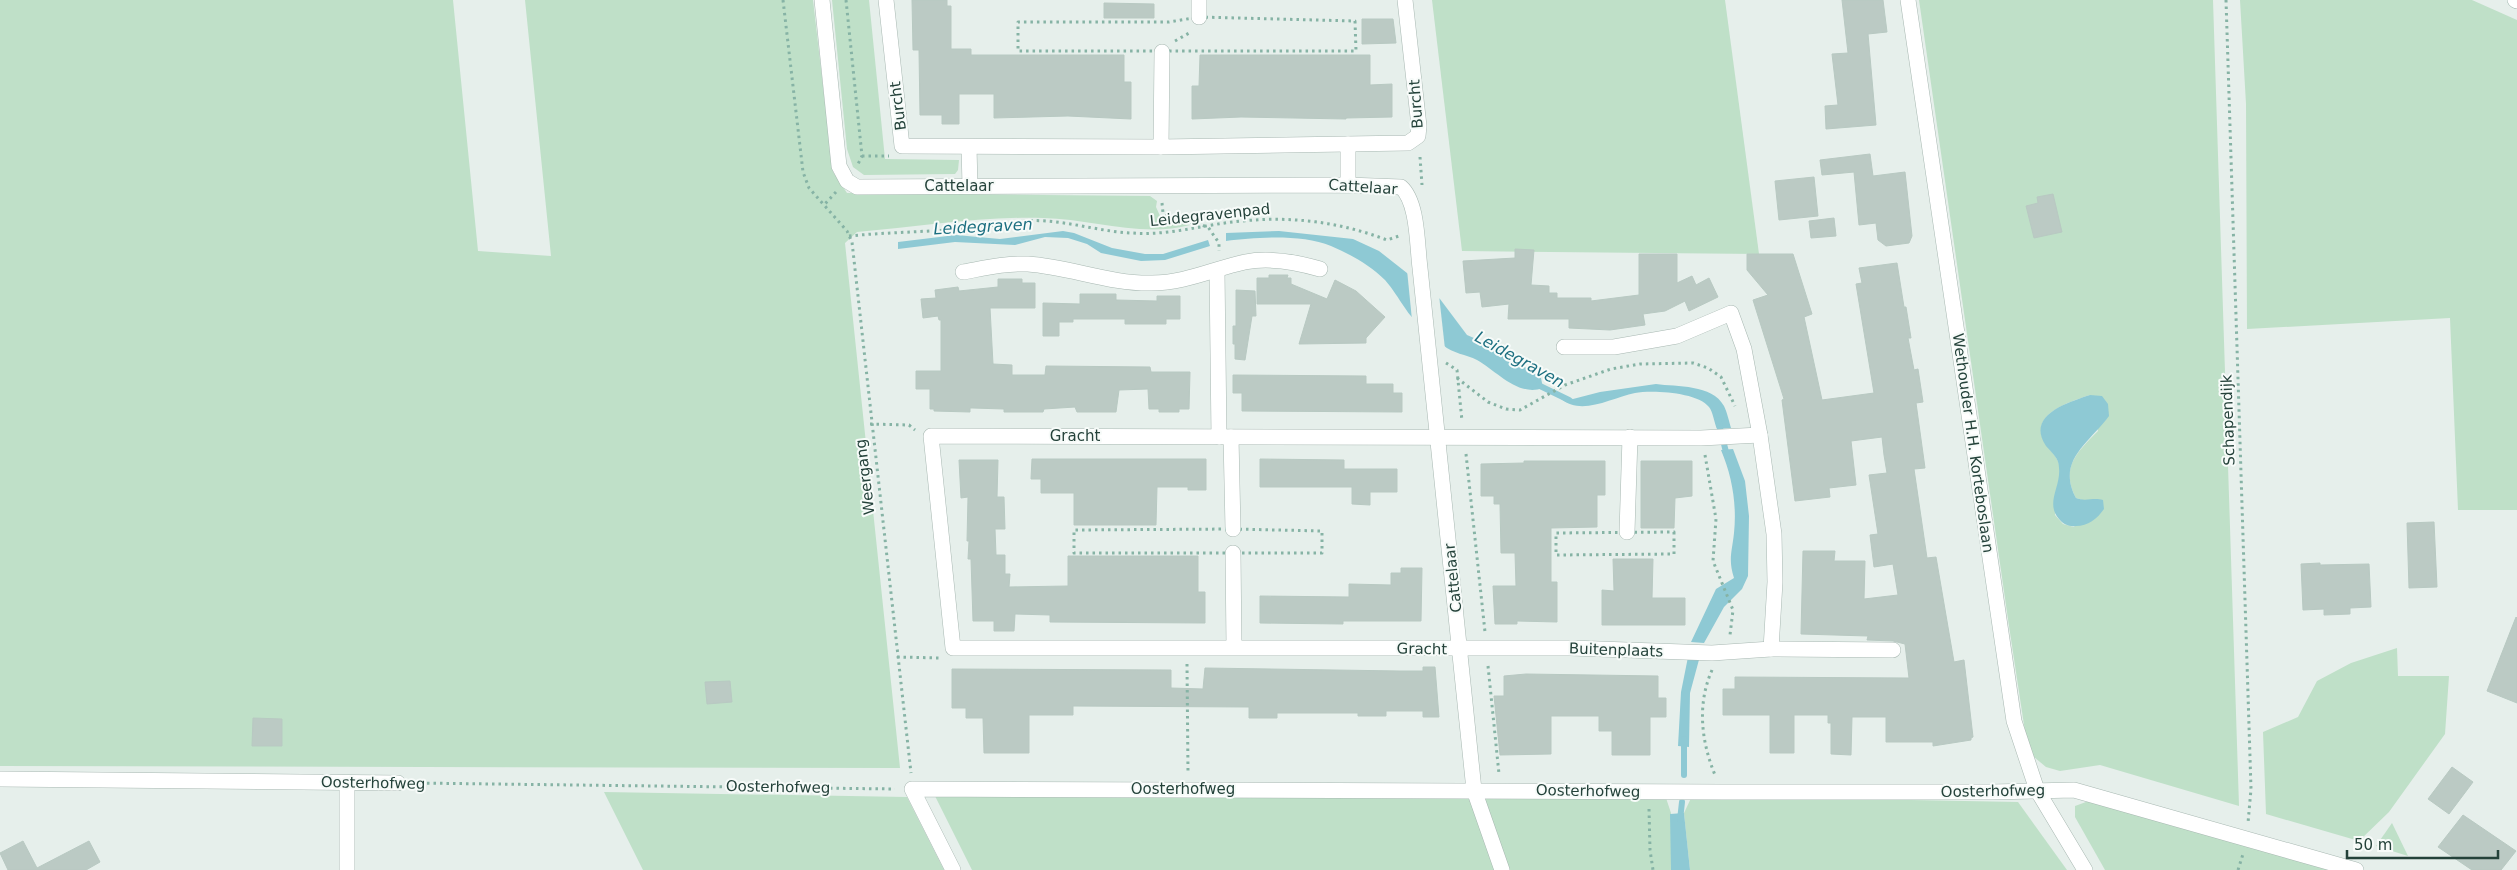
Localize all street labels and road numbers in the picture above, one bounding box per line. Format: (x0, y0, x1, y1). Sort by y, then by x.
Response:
street label: Burcht (1405, 79, 1427, 129)
street label: Burcht (886, 80, 910, 132)
street label: Cattelaar (1328, 176, 1399, 198)
street label: Cattelaar (924, 177, 995, 195)
street label: Leidegravenpad (1149, 200, 1271, 230)
street label: Wethouder H.H. Korteboslaan (1949, 332, 1997, 554)
street label: Schapendijk (2217, 374, 2239, 466)
street label: Gracht (1050, 427, 1100, 445)
street label: Weergang (851, 438, 879, 516)
street label: Cattelaar (1440, 542, 1466, 613)
street label: Buitenplaats (1569, 639, 1664, 661)
street label: Gracht (1397, 640, 1448, 658)
street label: Oosterhofweg (321, 773, 425, 793)
street label: Oosterhofweg (726, 777, 830, 797)
street label: Oosterhofweg (1131, 780, 1235, 798)
street label: Oosterhofweg (1536, 781, 1640, 801)
street label: Oosterhofweg (1941, 781, 2045, 801)

